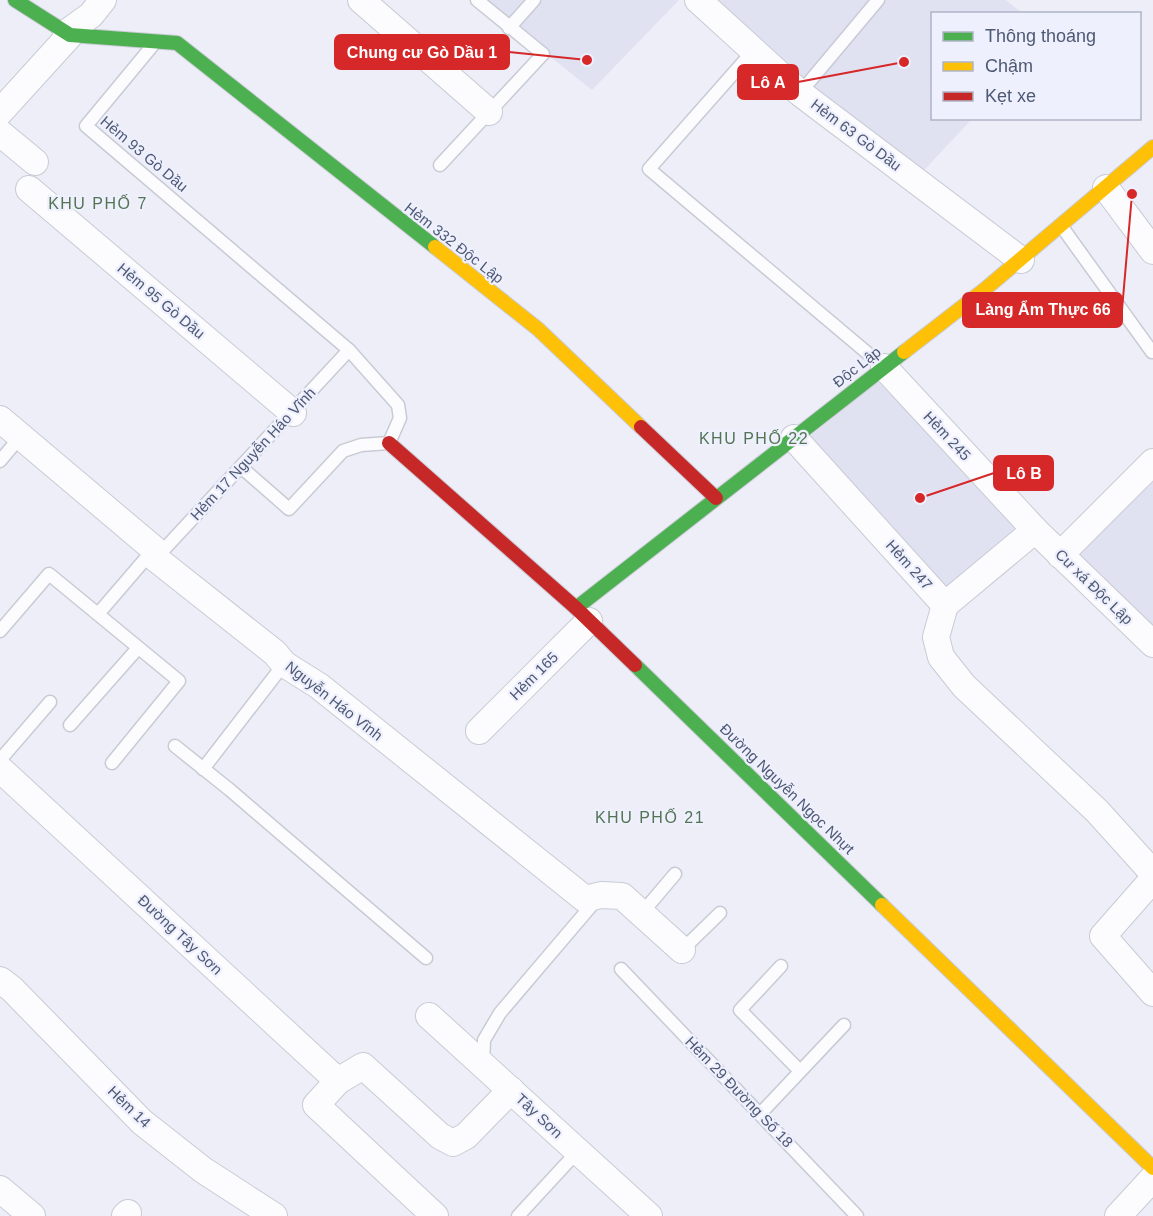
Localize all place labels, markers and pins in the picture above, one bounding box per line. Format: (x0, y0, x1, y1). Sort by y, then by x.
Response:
callout: Chung cư Gò Dầu 1 (335, 35, 509, 69)
callout: Lô A (738, 65, 798, 99)
callout: Làng Ẩm Thực 66 (963, 293, 1122, 327)
callout: Lô B (994, 456, 1053, 490)

